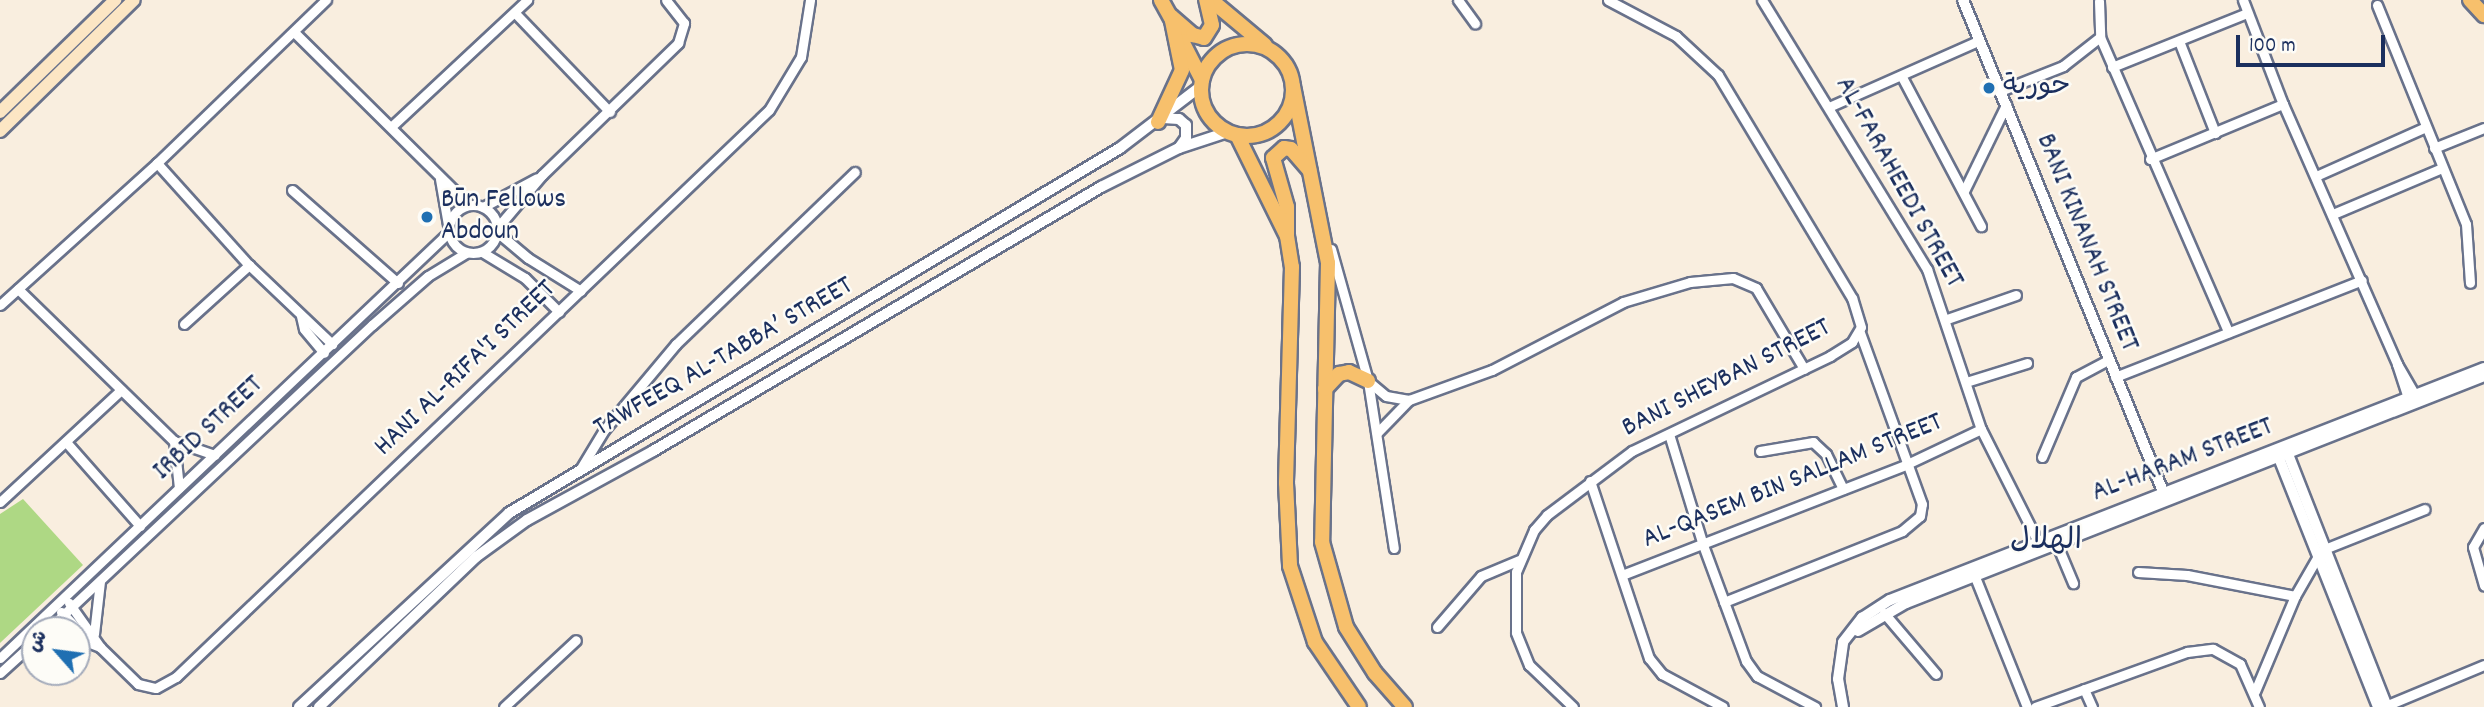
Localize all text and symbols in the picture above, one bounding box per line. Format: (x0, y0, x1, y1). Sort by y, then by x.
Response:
scale bar (2239, 21, 2388, 65)
text: 100 m (2249, 32, 2296, 62)
place label: حورية (2003, 71, 2070, 105)
street label: AL-FARAHEEDI STREET (1826, 72, 1970, 294)
marker: حورية (1981, 80, 1997, 96)
street label: BANI KINANAH STREET (2027, 129, 2145, 357)
place label: Būn Fellows Abdoun (441, 184, 566, 250)
marker: Būn Fellows Abdoun (419, 209, 435, 225)
street label: TAWFEEQ AL-TABBA’ STREET (588, 270, 860, 446)
street label: HANI AL-RIFA'I STREET (368, 274, 564, 464)
street label: BANI SHEYBAN STREET (1617, 312, 1837, 446)
street label: IRBID STREET (147, 369, 271, 489)
street label: AL-QASEM BIN SALLAM STREET (1638, 406, 1948, 558)
street label: AL-HARAM STREET (2088, 411, 2278, 511)
district label: الهلال (2010, 525, 2082, 561)
north arrow (21, 616, 91, 686)
text: ش (22, 626, 56, 657)

